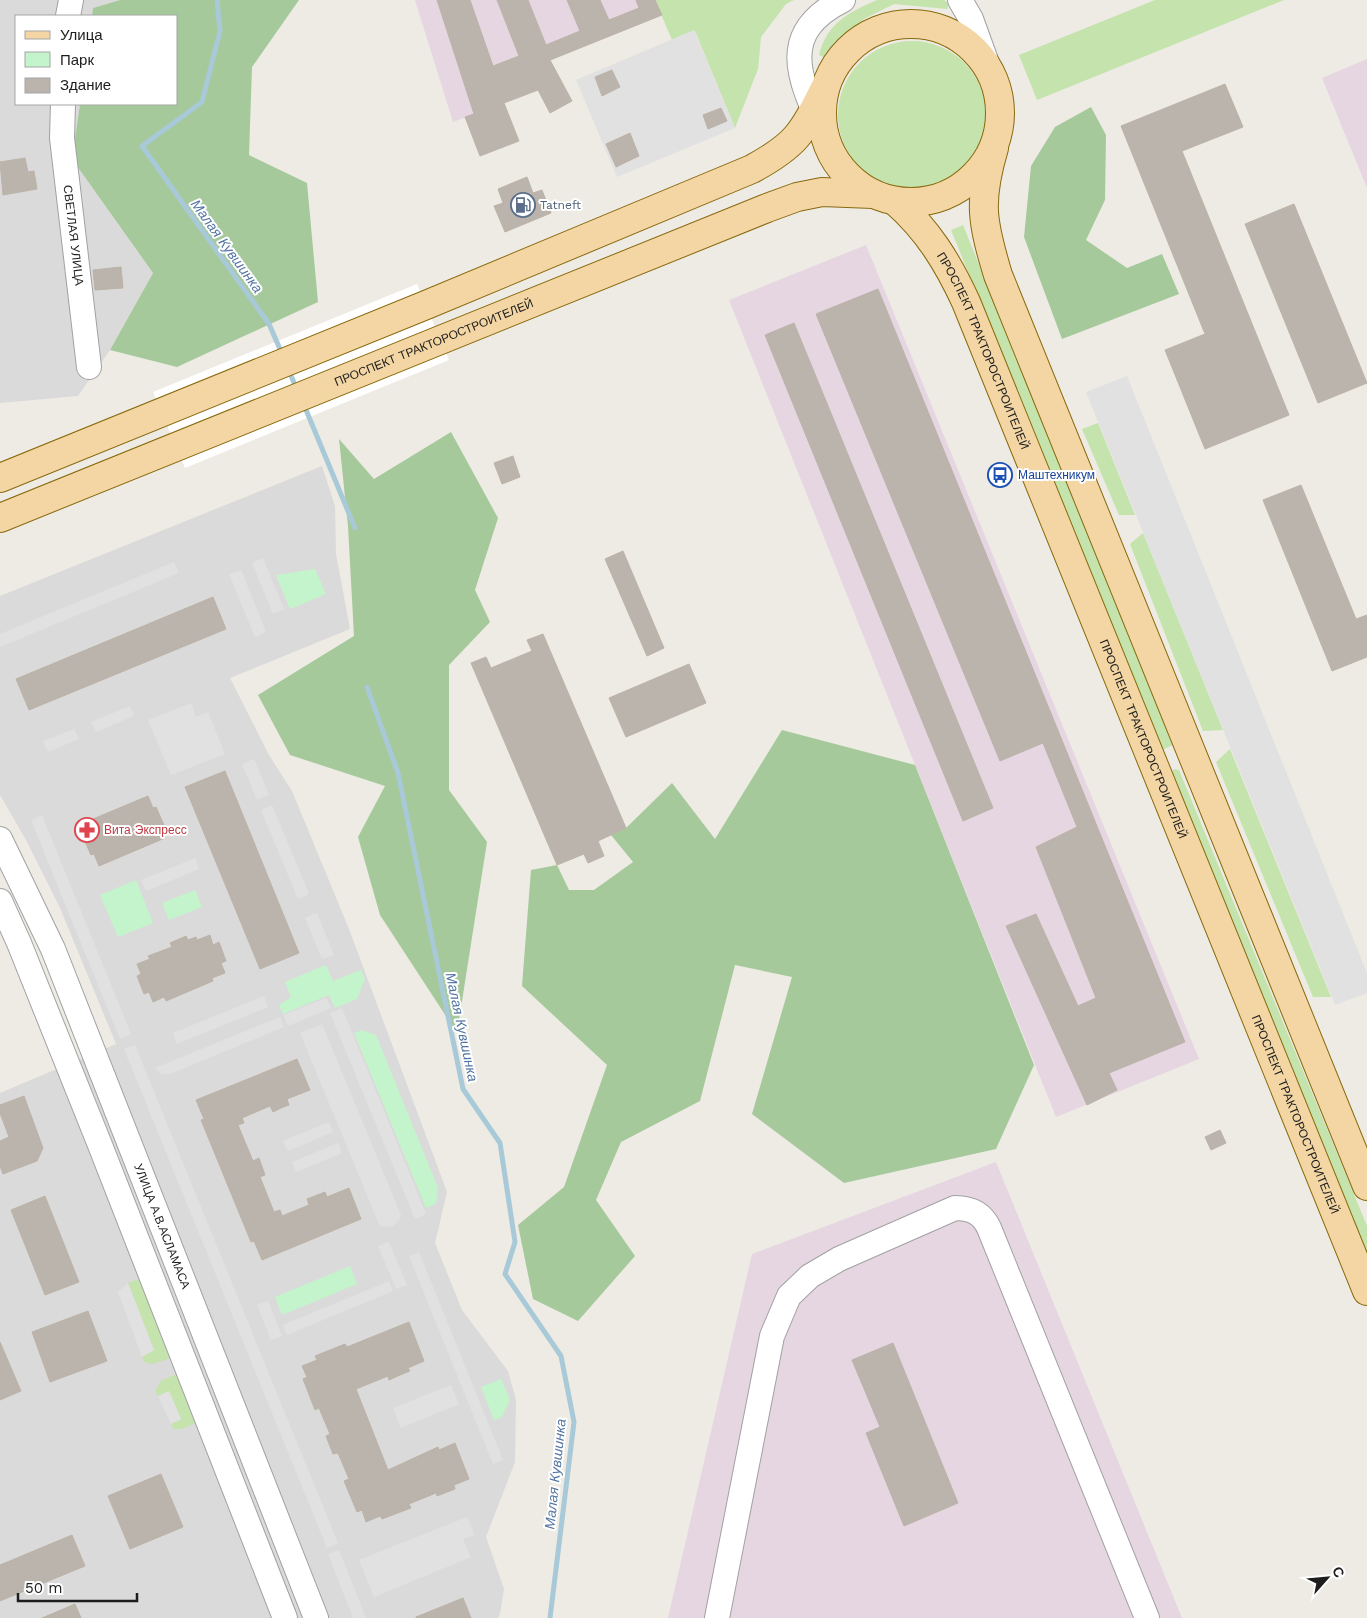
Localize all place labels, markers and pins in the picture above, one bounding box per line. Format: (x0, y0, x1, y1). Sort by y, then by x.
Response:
fuel station icon: Tatneft (510, 192, 536, 218)
place label: Tatneft (540, 198, 581, 212)
bus stop icon: Маштехникум (987, 462, 1013, 488)
place label: Маштехникум (1018, 468, 1095, 482)
pharmacy icon: Вита Экспресс (74, 817, 100, 843)
place label: Вита Экспресс (104, 823, 187, 837)

